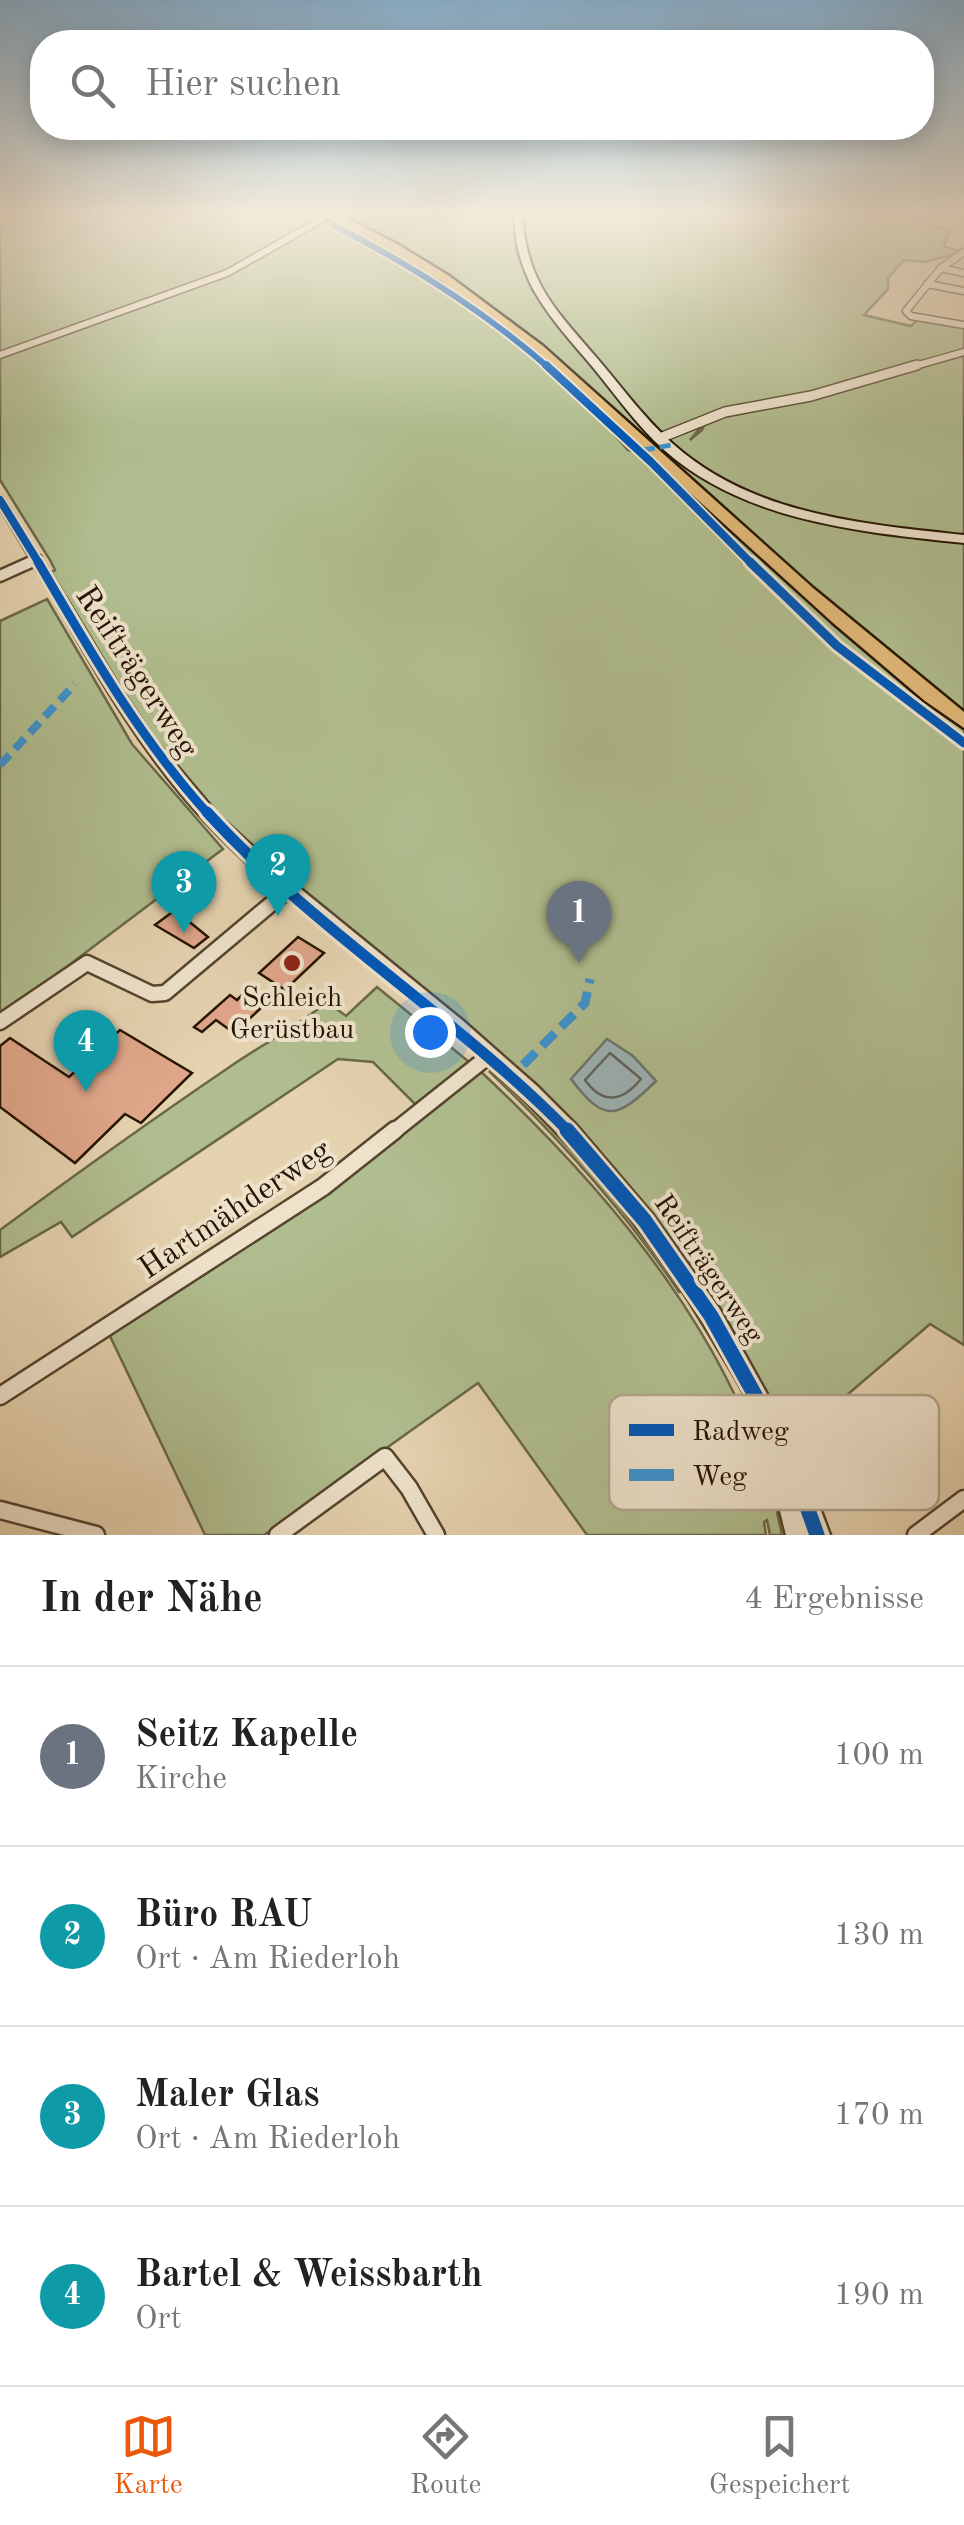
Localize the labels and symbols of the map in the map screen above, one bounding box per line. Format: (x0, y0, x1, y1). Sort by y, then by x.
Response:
street label: Reifträgerweg (68, 581, 203, 764)
pin: 2 (246, 834, 310, 916)
pin: 3 (152, 850, 216, 933)
pin: 1 (546, 880, 612, 963)
marker: Schleich Gerüstbau (281, 952, 303, 974)
place label: Schleich Gerüstbau (230, 985, 354, 1045)
your location (405, 1007, 456, 1058)
pin: 4 (54, 1010, 118, 1092)
street label: Hartmähderweg (134, 1135, 337, 1286)
street label: Reifträgerweg (648, 1190, 767, 1349)
legend (609, 1395, 939, 1510)
text: Radweg (692, 1419, 789, 1447)
text: Weg (692, 1464, 747, 1492)

